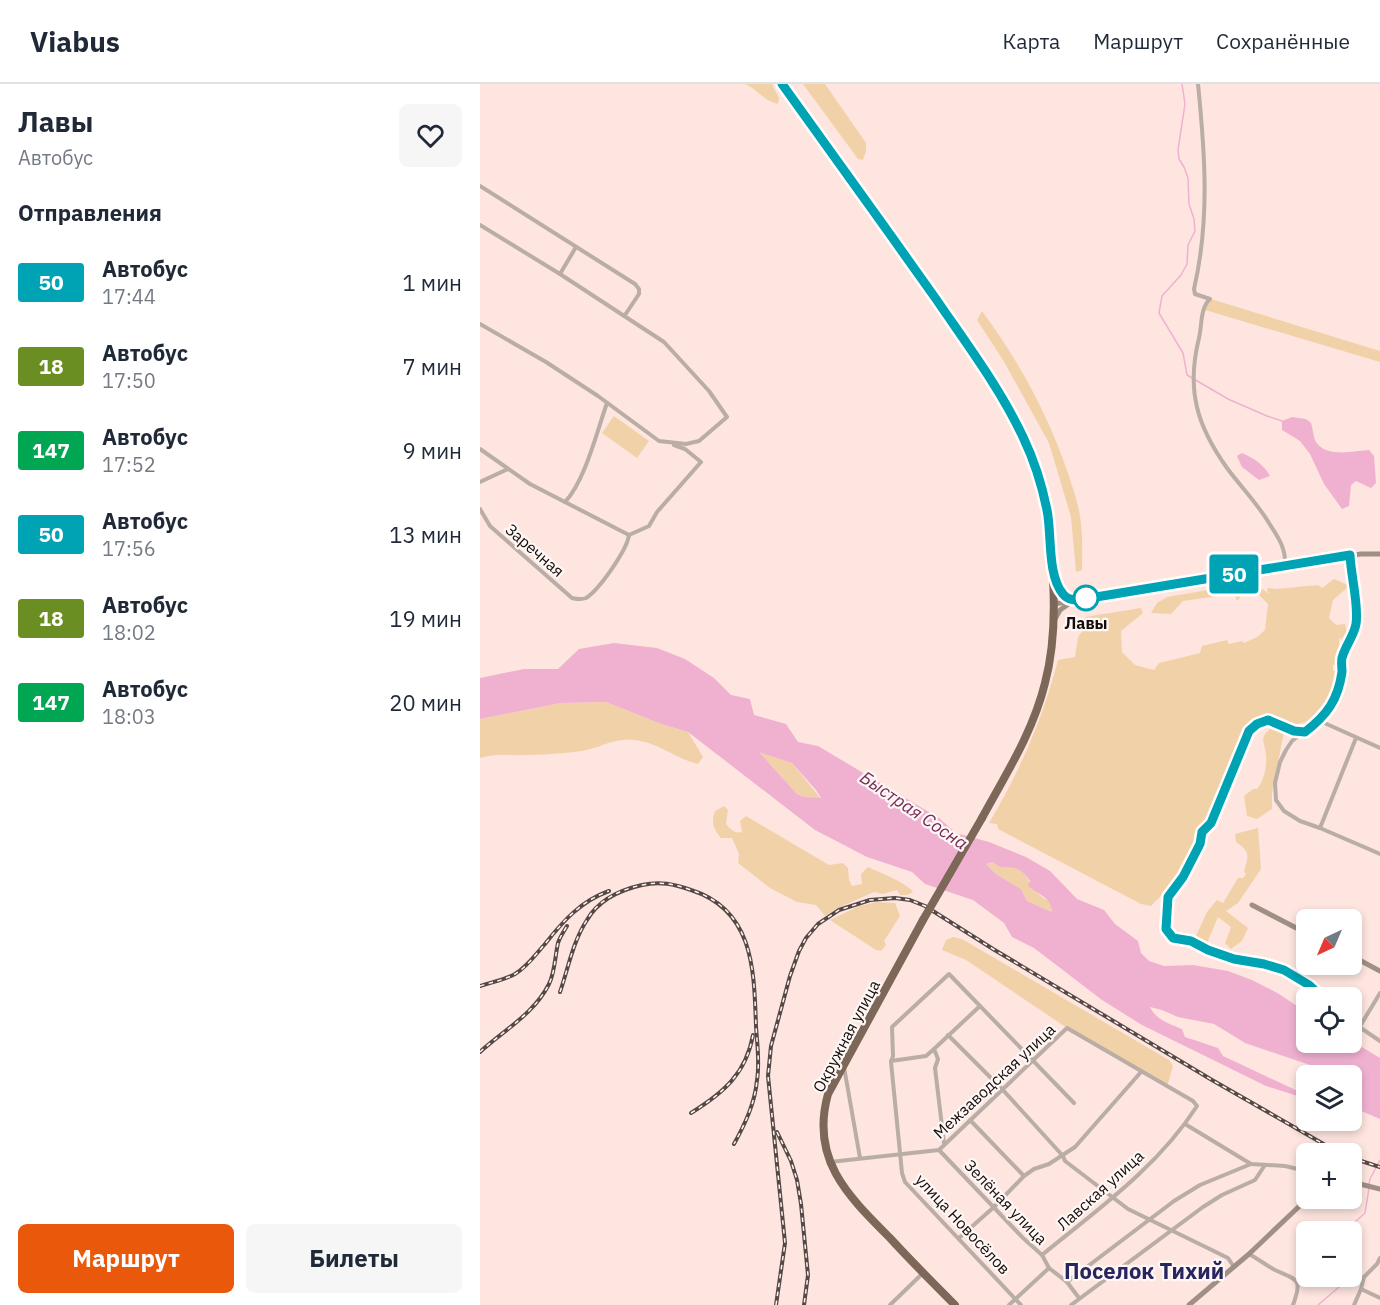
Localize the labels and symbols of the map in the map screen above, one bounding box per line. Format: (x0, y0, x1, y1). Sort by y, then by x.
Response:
street label: Заречная (502, 519, 568, 581)
line badge: 50 (1207, 554, 1261, 594)
marker: Лавы (1073, 585, 1099, 611)
place label: Лавы (1064, 613, 1108, 633)
water label: Быстрая Сосна (856, 766, 972, 854)
north arrow (1296, 909, 1362, 975)
street label: Окружная улица (808, 976, 884, 1096)
street label: Межзаводская улица (929, 1019, 1059, 1143)
street label: Лавская улица (1052, 1145, 1148, 1234)
street label: Зелёная улица (960, 1155, 1052, 1249)
street label: улица Новосёлов (911, 1170, 1015, 1278)
district label: Поселок Тихий (1064, 1256, 1224, 1285)

